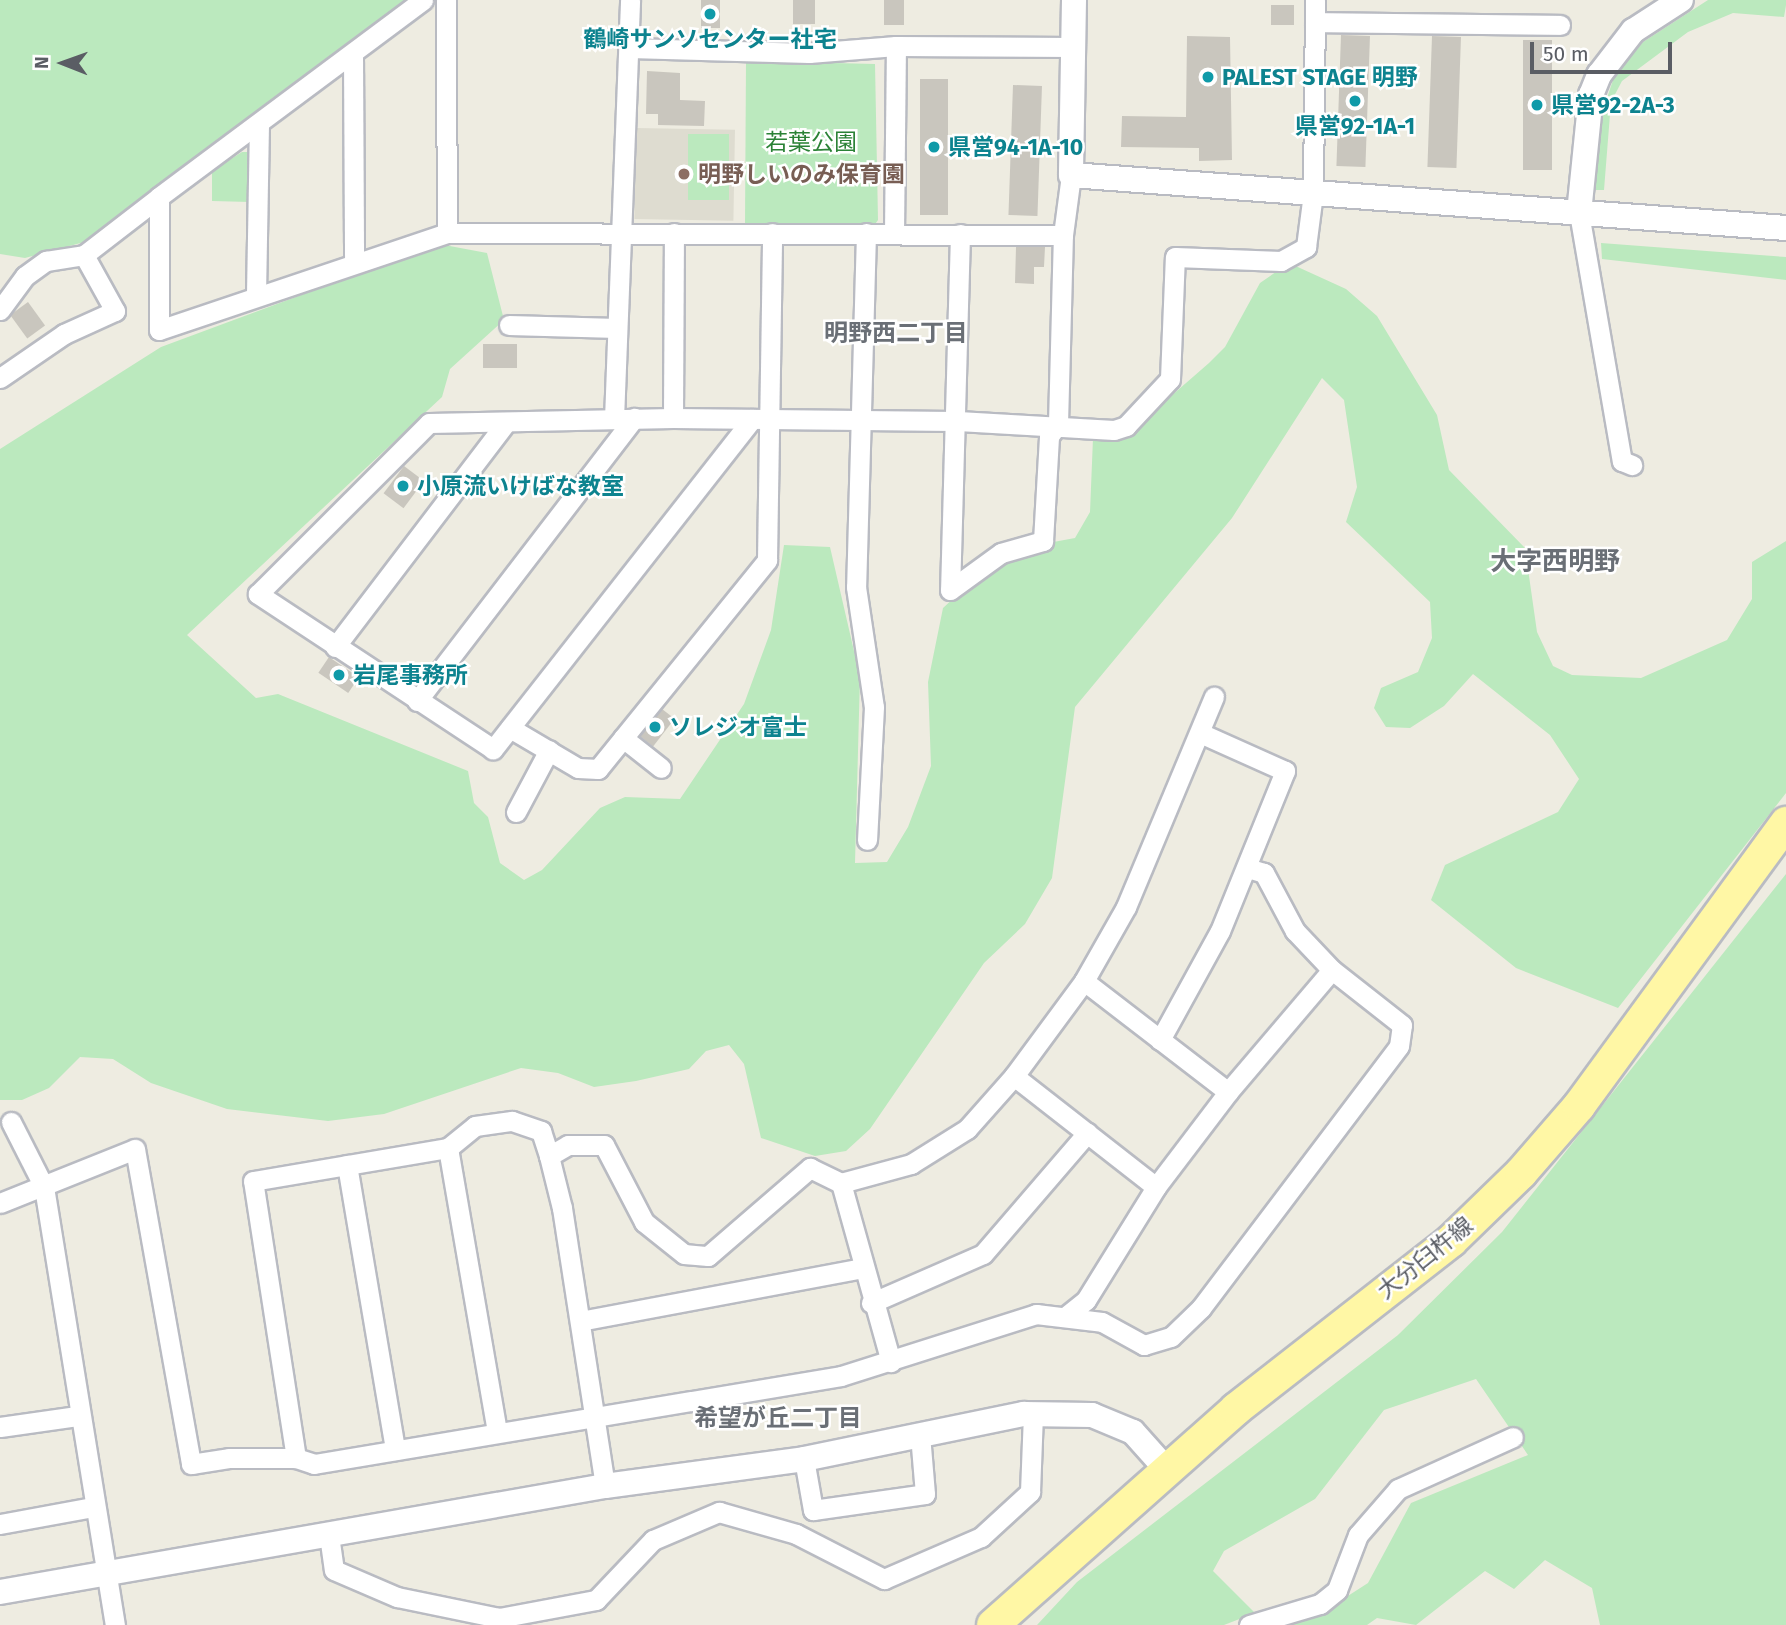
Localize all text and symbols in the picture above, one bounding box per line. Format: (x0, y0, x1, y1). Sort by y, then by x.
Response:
marker: 鶴崎サンソセンター社宅 (702, 6, 718, 22)
place label: 鶴崎サンソセンター社宅 (584, 25, 836, 53)
north arrow (28, 28, 98, 98)
scale bar (1534, 28, 1676, 72)
text: 50 m (1543, 41, 1589, 67)
text: N (30, 56, 53, 69)
place label: PALEST STAGE 明野 (1222, 63, 1418, 91)
marker: PALEST STAGE 明野 (1200, 69, 1216, 85)
place label: 県営92-2A-3 (1551, 91, 1675, 119)
marker: 県営92-1A-1 (1347, 93, 1363, 109)
marker: 県営92-2A-3 (1529, 97, 1545, 113)
place label: 県営92-1A-1 (1295, 112, 1415, 140)
park label: 若葉公園 (765, 128, 857, 156)
place label: 県営94-1A-10 (948, 133, 1083, 161)
marker: 県営94-1A-10 (926, 139, 942, 155)
place label: 明野しいのみ保育園 (698, 160, 905, 188)
marker: 明野しいのみ保育園 (676, 166, 692, 182)
district label: 明野西二丁目 (824, 320, 968, 348)
place label: 小原流いけばな教室 (417, 472, 624, 500)
marker: 小原流いけばな教室 (395, 478, 411, 494)
district label: 大字西明野 (1490, 546, 1620, 578)
place label: 岩尾事務所 (353, 661, 468, 689)
marker: 岩尾事務所 (331, 667, 347, 683)
place label: ソレジオ富士 (669, 713, 807, 741)
marker: ソレジオ富士 (647, 719, 663, 735)
street label: 大分臼杵線 (1372, 1211, 1478, 1305)
district label: 希望が丘二丁目 (694, 1405, 862, 1433)

